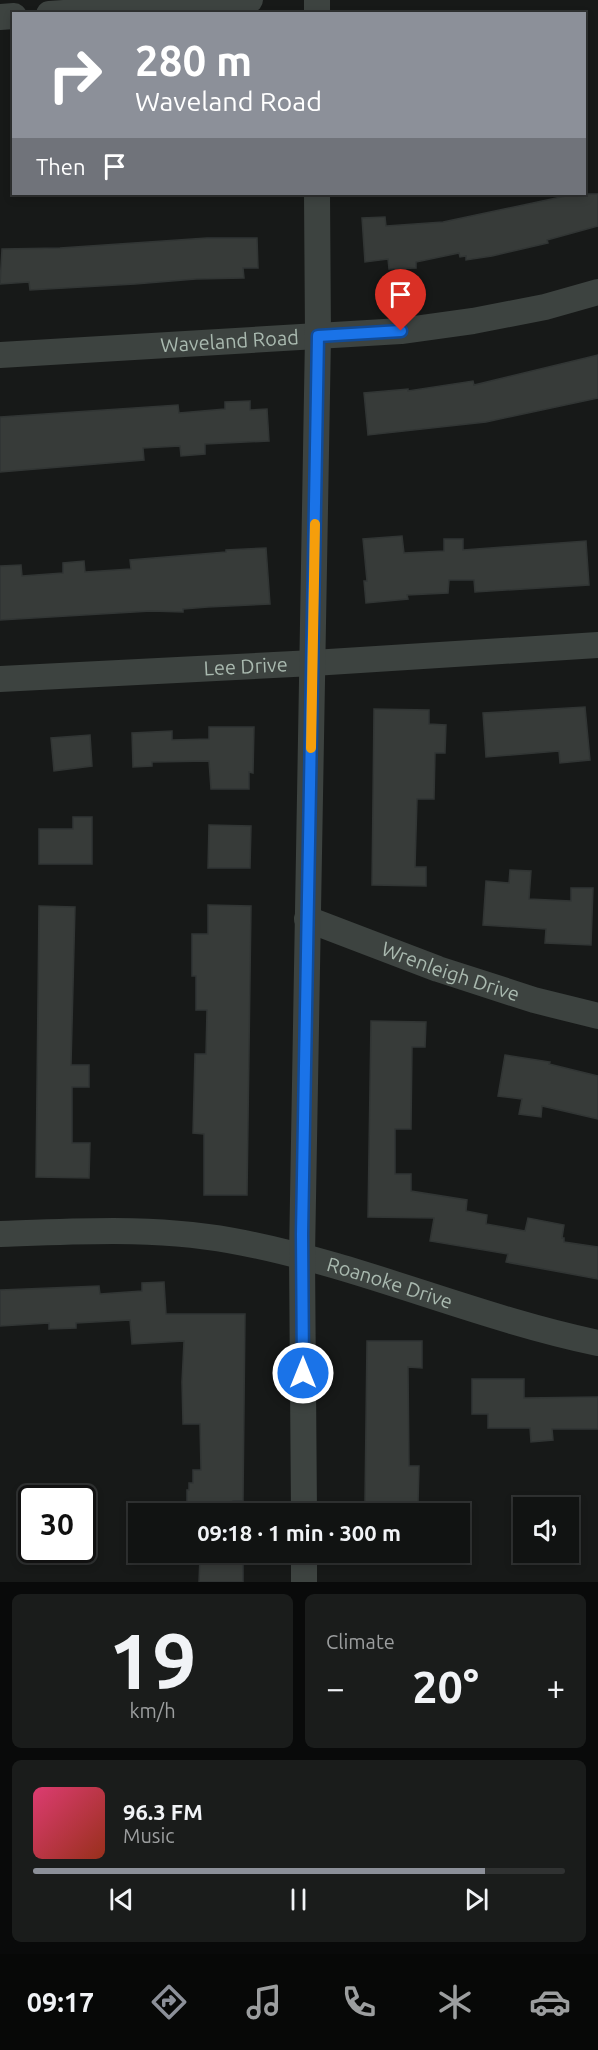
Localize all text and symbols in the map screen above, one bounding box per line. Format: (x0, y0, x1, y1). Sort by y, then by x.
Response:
icon: right (36, 36, 114, 114)
text: 280 m (135, 37, 252, 84)
text: Waveland Road (135, 86, 322, 116)
icon: arrive (98, 150, 131, 183)
text: Then (36, 154, 86, 179)
pin (375, 269, 426, 331)
icon: arrive (384, 278, 417, 311)
street label: Waveland Road (160, 325, 299, 356)
street label: Lee Drive (203, 652, 288, 680)
street label: Wrenleigh Drive (379, 937, 523, 1006)
street label: Roanoke Drive (324, 1252, 456, 1313)
position arrow (271, 1341, 335, 1405)
speed limit sign: 30 (18, 1485, 96, 1563)
map controls (513, 1497, 579, 1563)
button: sound (513, 1497, 579, 1563)
text: 09:18 · 1 min · 300 m (197, 1520, 401, 1545)
text: 19 (109, 1616, 196, 1704)
text: Climate (326, 1630, 395, 1653)
text: 20° (412, 1661, 479, 1712)
text: − (326, 1669, 345, 1706)
text: + (546, 1669, 565, 1706)
text: km/h (129, 1699, 176, 1722)
text: 96.3 FM (123, 1799, 203, 1824)
text: Music (123, 1824, 175, 1847)
icon: previous (105, 1883, 138, 1916)
icon: pause (282, 1883, 315, 1916)
icon: next (460, 1883, 493, 1916)
icon: directions (148, 1981, 190, 2023)
icon: music (243, 1981, 285, 2023)
icon: phone (338, 1981, 380, 2023)
icon: climate (434, 1981, 476, 2023)
icon: car (529, 1981, 571, 2023)
text: 09:17 (27, 1987, 94, 2017)

